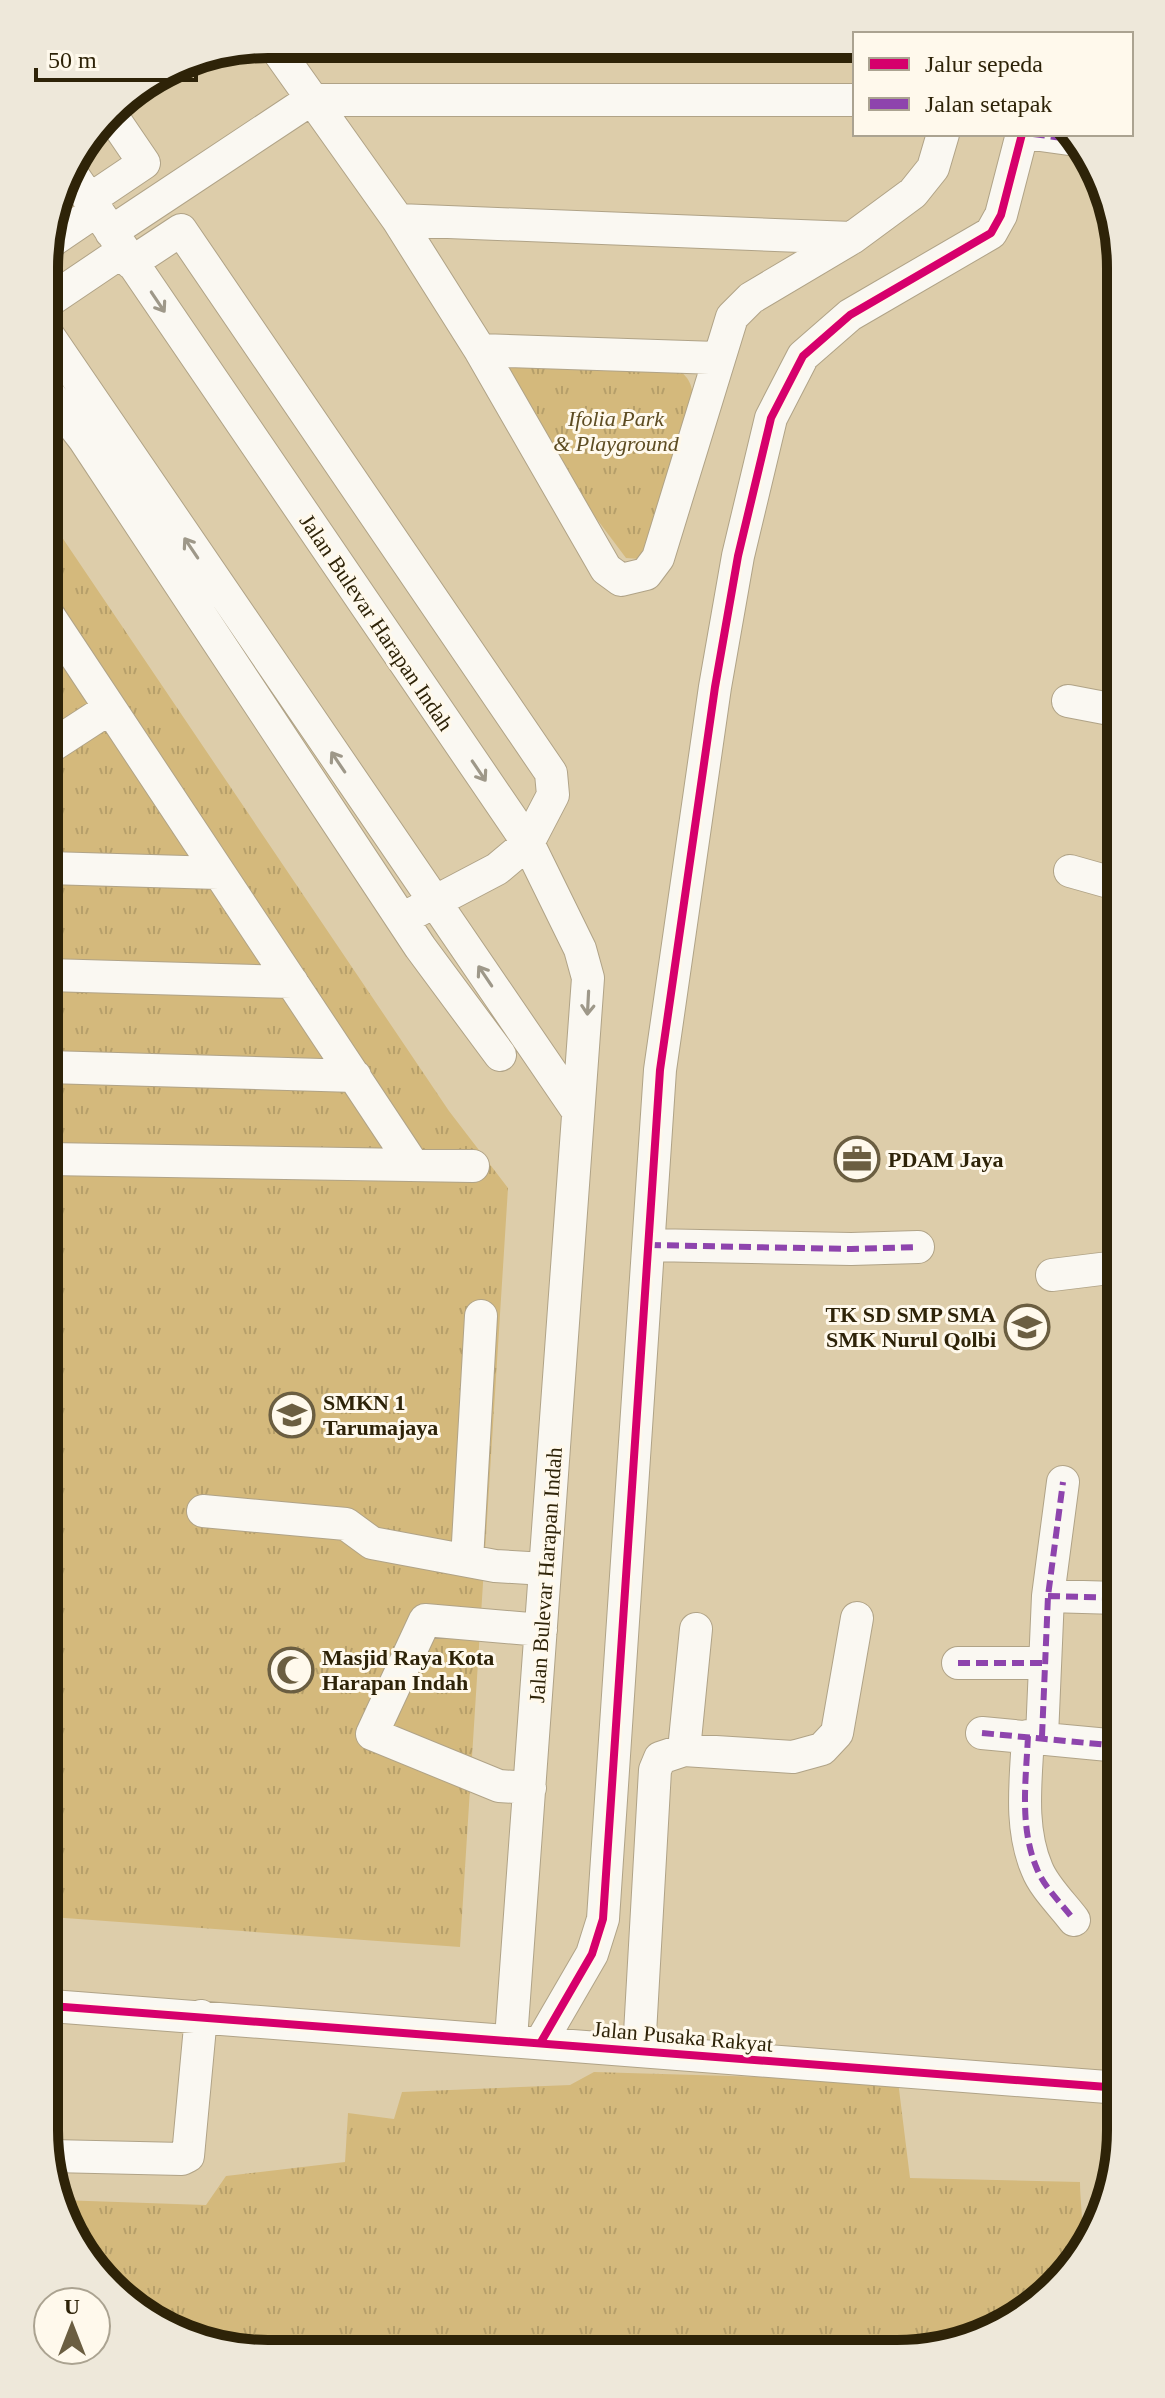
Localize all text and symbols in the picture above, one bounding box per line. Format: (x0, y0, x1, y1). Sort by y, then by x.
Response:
scale bar (36, 32, 196, 82)
legend (853, 32, 1133, 136)
text: 50 m (48, 47, 97, 73)
text: Jalur sepeda (925, 51, 1043, 77)
text: Jalan setapak (925, 91, 1052, 117)
one-way arrow (150, 291, 166, 313)
park label: Ifolia Park & Playground (553, 406, 680, 456)
street label: Jalan Bulevar Harapan Indah (295, 509, 459, 735)
one-way arrow (183, 537, 199, 559)
one-way arrow (330, 752, 346, 774)
one-way arrow (471, 759, 487, 781)
one-way arrow (477, 966, 493, 988)
one-way arrow (580, 989, 595, 1016)
office icon: PDAM Jaya (833, 1135, 881, 1183)
place label: PDAM Jaya (888, 1147, 1003, 1172)
place label: TK SD SMP SMA SMK Nurul Qolbi (825, 1302, 996, 1352)
school or university icon: TK SD SMP SMA SMK Nurul Qolbi (1003, 1303, 1051, 1351)
place label: SMKN 1 Tarumajaya (323, 1390, 438, 1440)
school or university icon: SMKN 1 Tarumajaya (268, 1391, 316, 1439)
street label: Jalan Bulevar Harapan Indah (524, 1446, 567, 1704)
place label: Masjid Raya Kota Harapan Indah (322, 1645, 494, 1695)
mosque icon: Masjid Raya Kota Harapan Indah (267, 1646, 315, 1694)
street label: Jalan Pusaka Rakyat (592, 2016, 774, 2057)
north arrow (32, 2286, 112, 2366)
text: U (64, 2294, 80, 2319)

